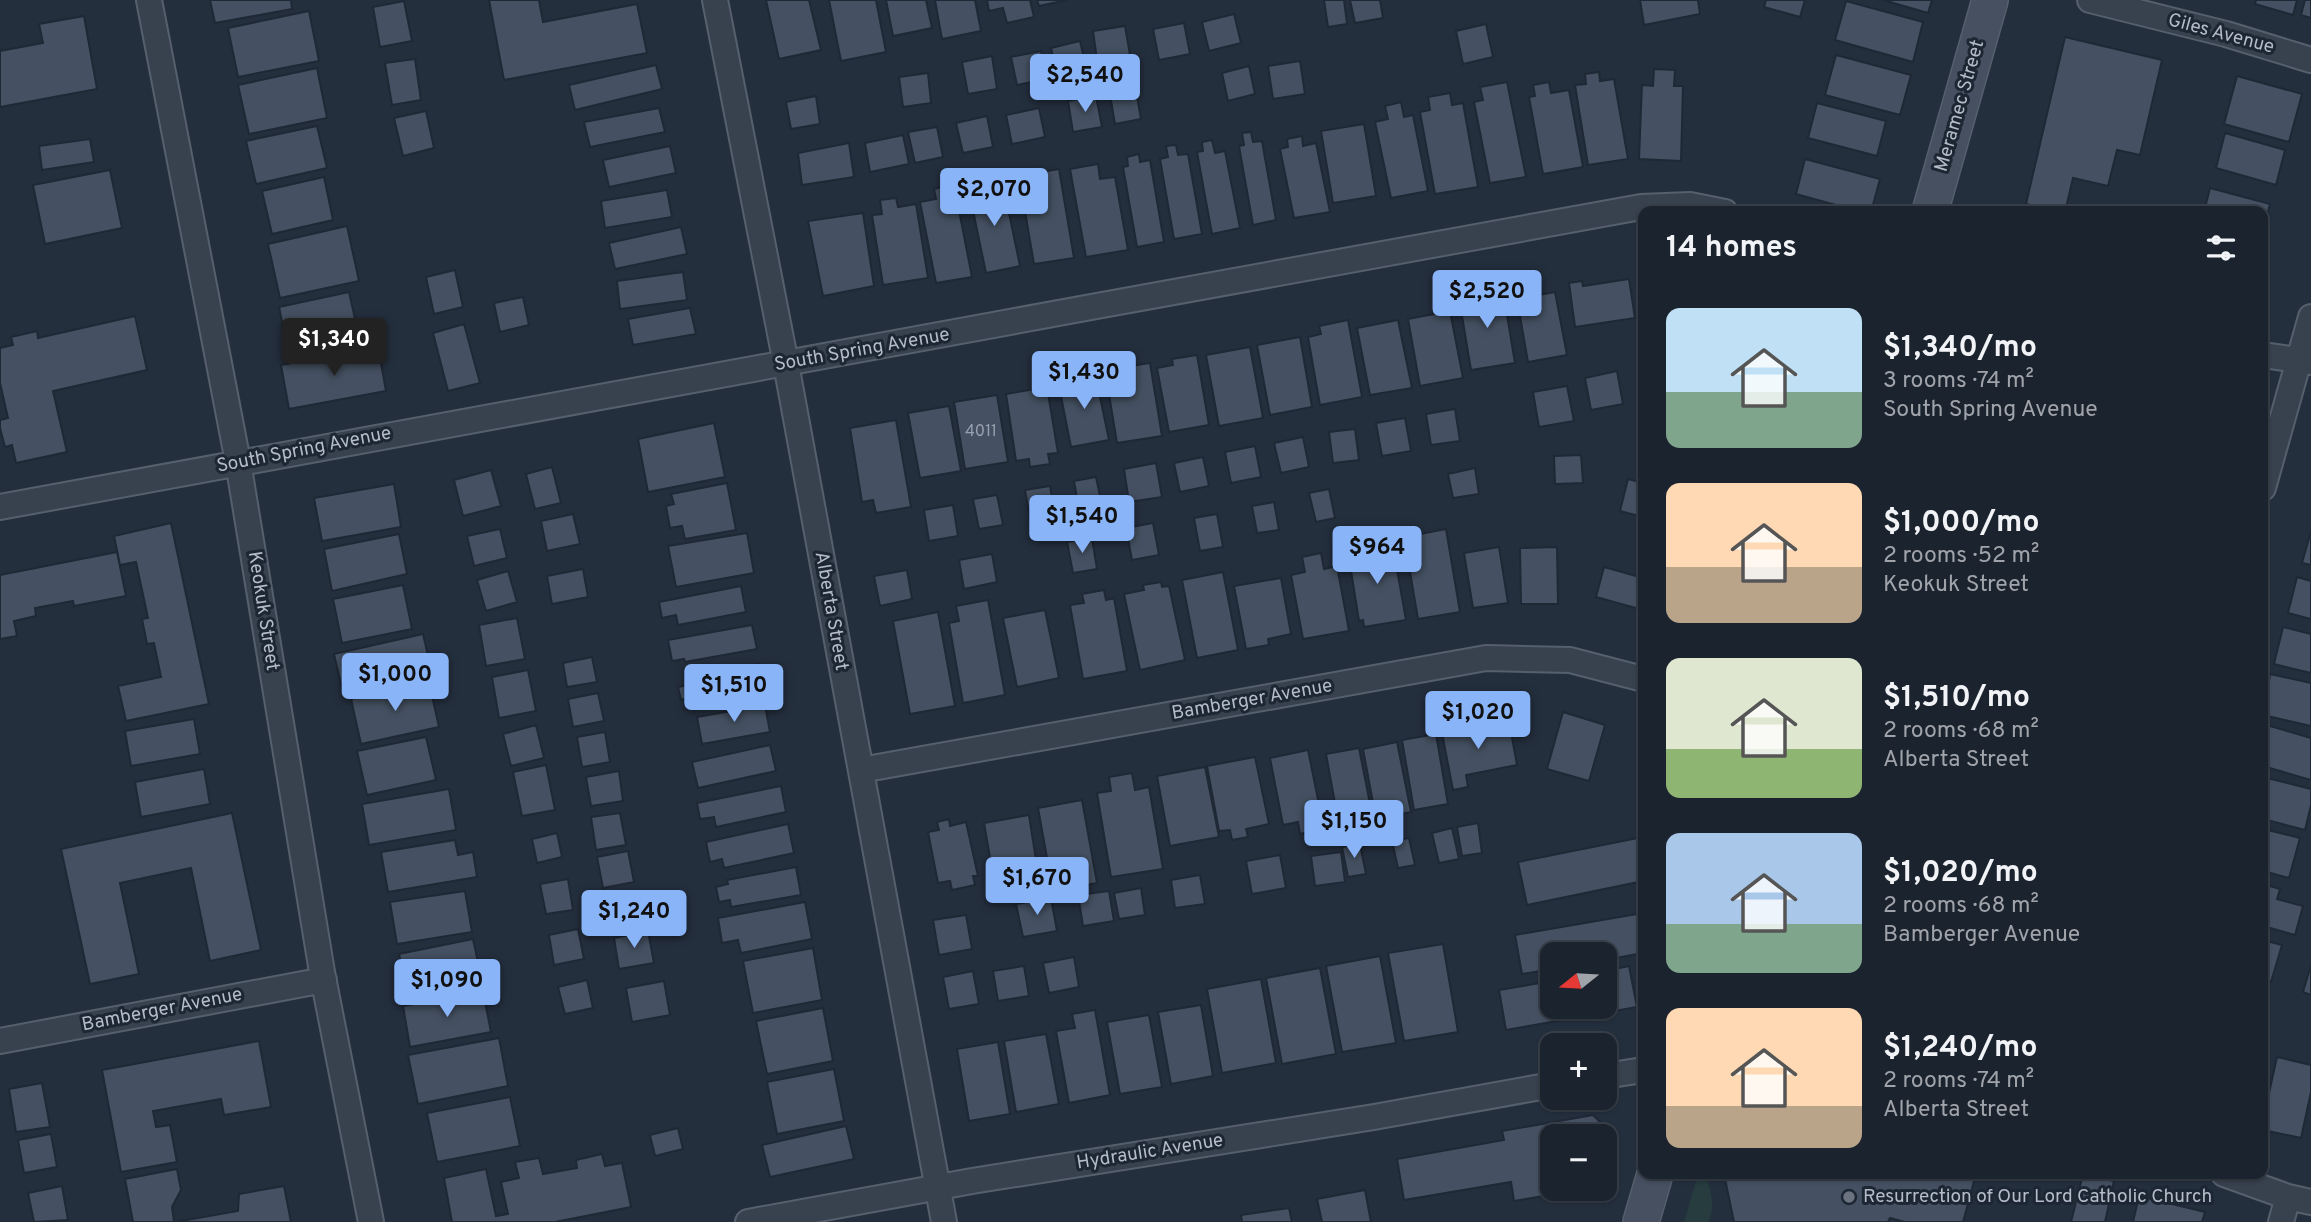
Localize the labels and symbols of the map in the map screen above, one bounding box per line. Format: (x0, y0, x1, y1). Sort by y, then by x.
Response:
street label: Giles Avenue (2165, 8, 2277, 60)
street label: Meramec Street (1930, 37, 1990, 175)
pin: $2,540 (1028, 54, 1142, 114)
pin: $2,070 (937, 168, 1051, 228)
pin: $2,520 (1430, 270, 1544, 330)
pin: $1,340 (277, 318, 391, 378)
street label: South Spring Avenue (773, 323, 951, 377)
pin: $1,430 (1027, 352, 1141, 411)
street label: South Spring Avenue (215, 421, 393, 479)
house number: 4011 (965, 422, 997, 442)
pin: $1,540 (1025, 496, 1139, 555)
pin: $964 (1336, 526, 1418, 586)
street label: Alberta Street (809, 549, 853, 673)
street label: Keokuk Street (242, 550, 284, 672)
pin: $1,000 (338, 654, 452, 713)
pin: $1,510 (677, 664, 791, 724)
street label: Bamberger Avenue (1170, 674, 1334, 726)
pin: $1,020 (1421, 692, 1535, 751)
pin: $1,150 (1297, 800, 1411, 860)
pin: $1,670 (980, 858, 1094, 917)
pin: $1,240 (577, 890, 691, 950)
north arrow (1540, 942, 1617, 1018)
pin: $1,090 (390, 960, 504, 1019)
street label: Bamberger Avenue (80, 983, 244, 1037)
street label: Hydraulic Avenue (1075, 1129, 1225, 1175)
place label: Resurrection of Our Lord Catholic Church (1863, 1185, 2212, 1209)
marker: Resurrection of Our Lord Catholic Church (1841, 1189, 1857, 1205)

